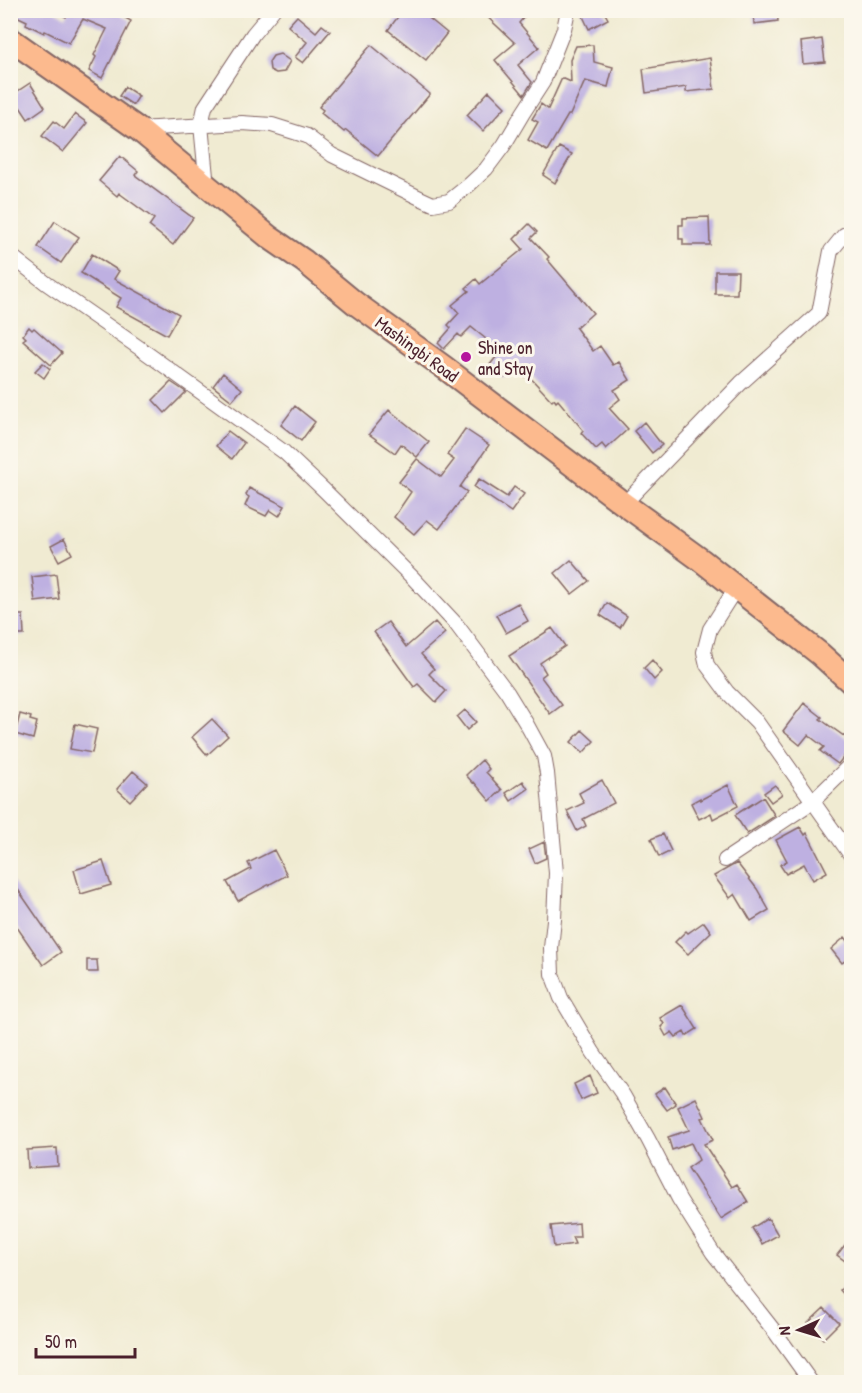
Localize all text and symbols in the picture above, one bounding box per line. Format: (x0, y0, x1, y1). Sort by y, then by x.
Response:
street label: Mashingbi Road (370, 310, 464, 388)
place label: Shine on and Stay (478, 335, 534, 381)
marker: Shine on and Stay (459, 350, 473, 364)
north arrow (769, 1300, 829, 1360)
scale bar (36, 1321, 135, 1359)
text: N (773, 1326, 795, 1336)
text: 50 m (45, 1329, 77, 1354)

